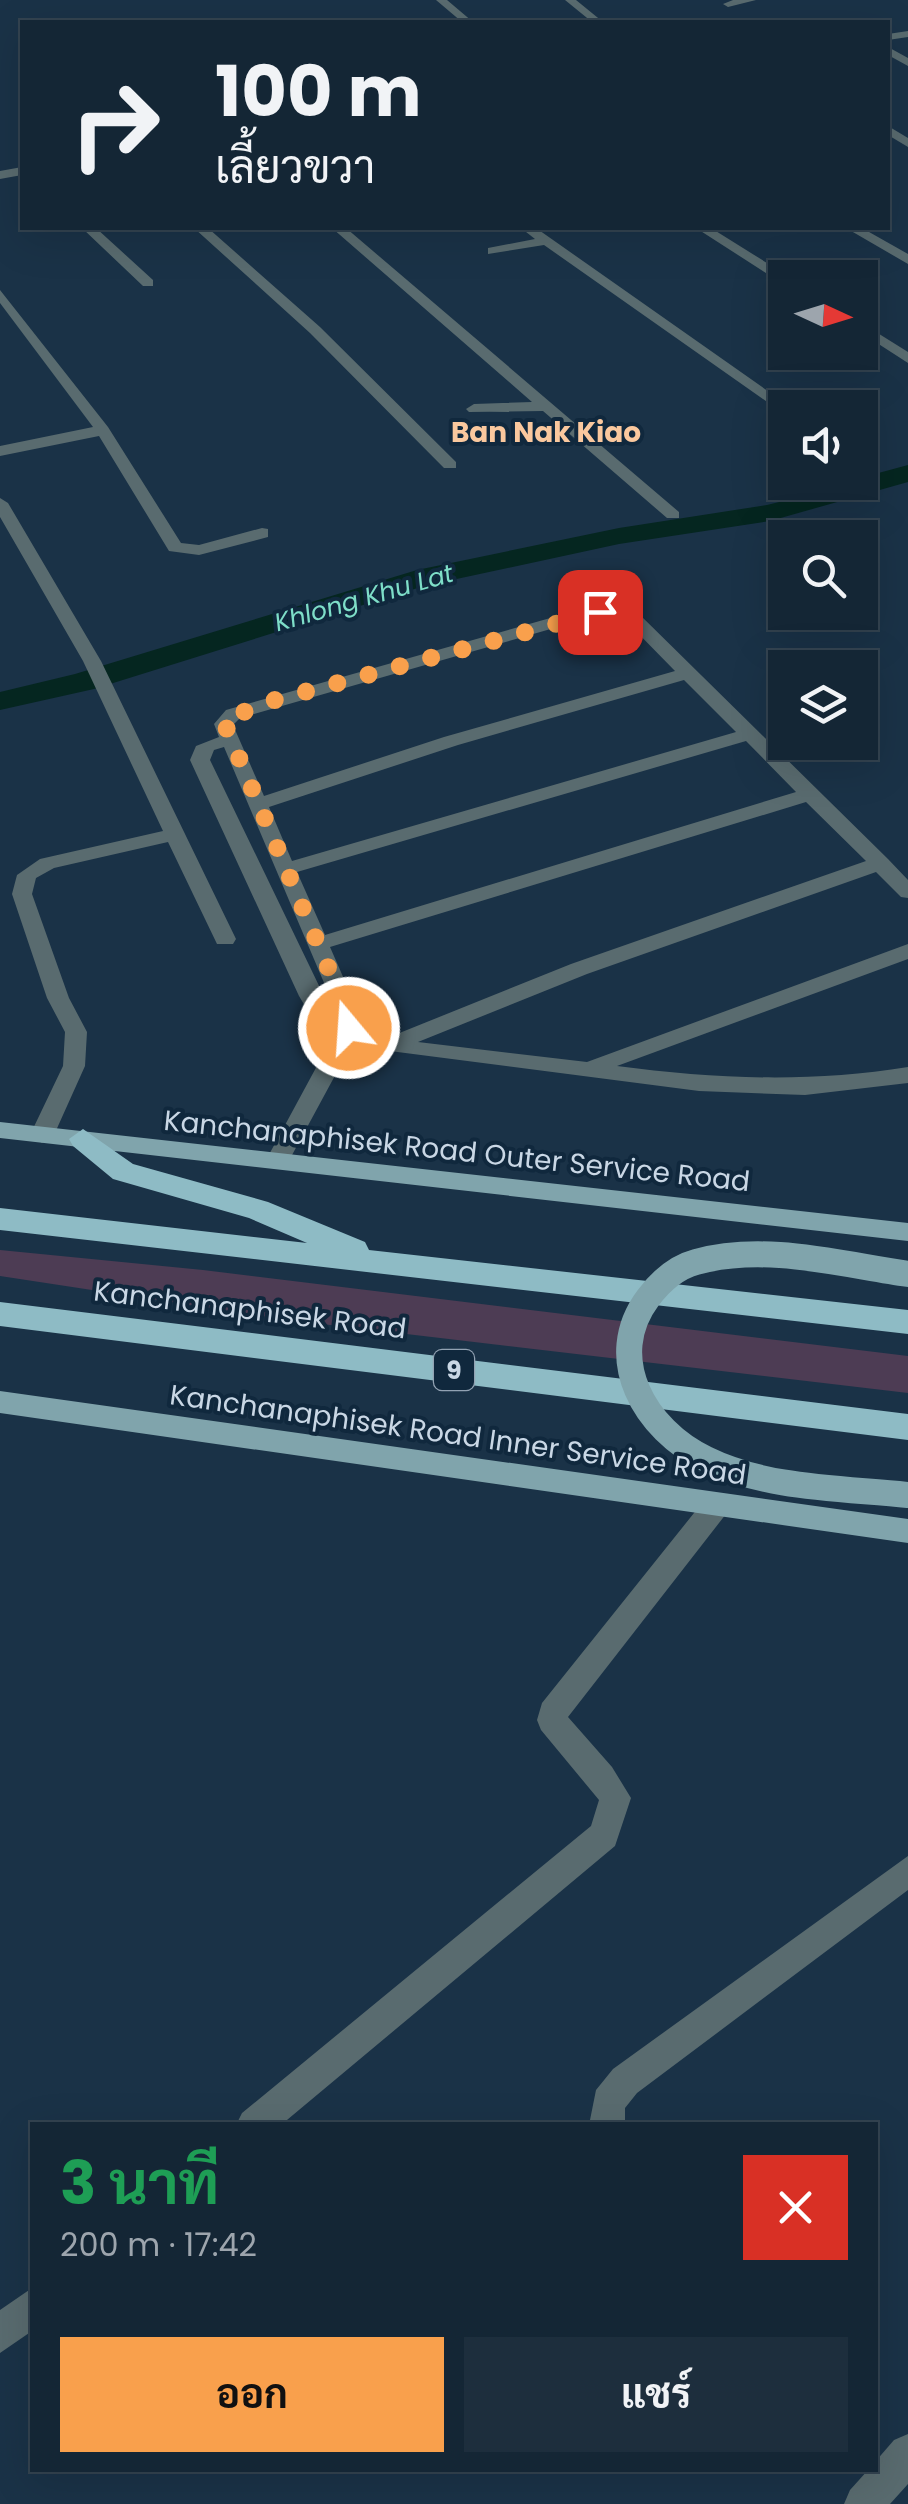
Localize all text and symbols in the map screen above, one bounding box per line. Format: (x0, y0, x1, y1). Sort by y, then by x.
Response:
text: 100 m (215, 42, 422, 141)
icon: right (50, 60, 180, 190)
text: เลี้ยวขวา (215, 136, 375, 199)
north arrow (768, 260, 878, 370)
map controls (768, 260, 878, 760)
button: sound (768, 390, 878, 500)
district label: Ban Nak Kiao (451, 413, 641, 452)
button: search (768, 520, 878, 630)
water label: Khlong Khu Lat (270, 555, 458, 640)
pin (558, 570, 643, 655)
icon: arrive (573, 585, 628, 640)
button: layers (768, 650, 878, 760)
position arrow (297, 976, 401, 1080)
street label: Kanchanaphisek Road Outer Service Road (162, 1101, 752, 1201)
street label: Kanchanaphisek Road (91, 1271, 409, 1349)
road number: 9 (434, 1350, 474, 1390)
street label: Kanchanaphisek Road Inner Service Road (167, 1375, 749, 1495)
text: 3 นาที (60, 2141, 219, 2225)
button: close (743, 2155, 848, 2260)
text: 200 m · 17:42 (60, 2222, 257, 2267)
button: ออก (60, 2337, 444, 2452)
button: แชร์ (464, 2337, 848, 2452)

